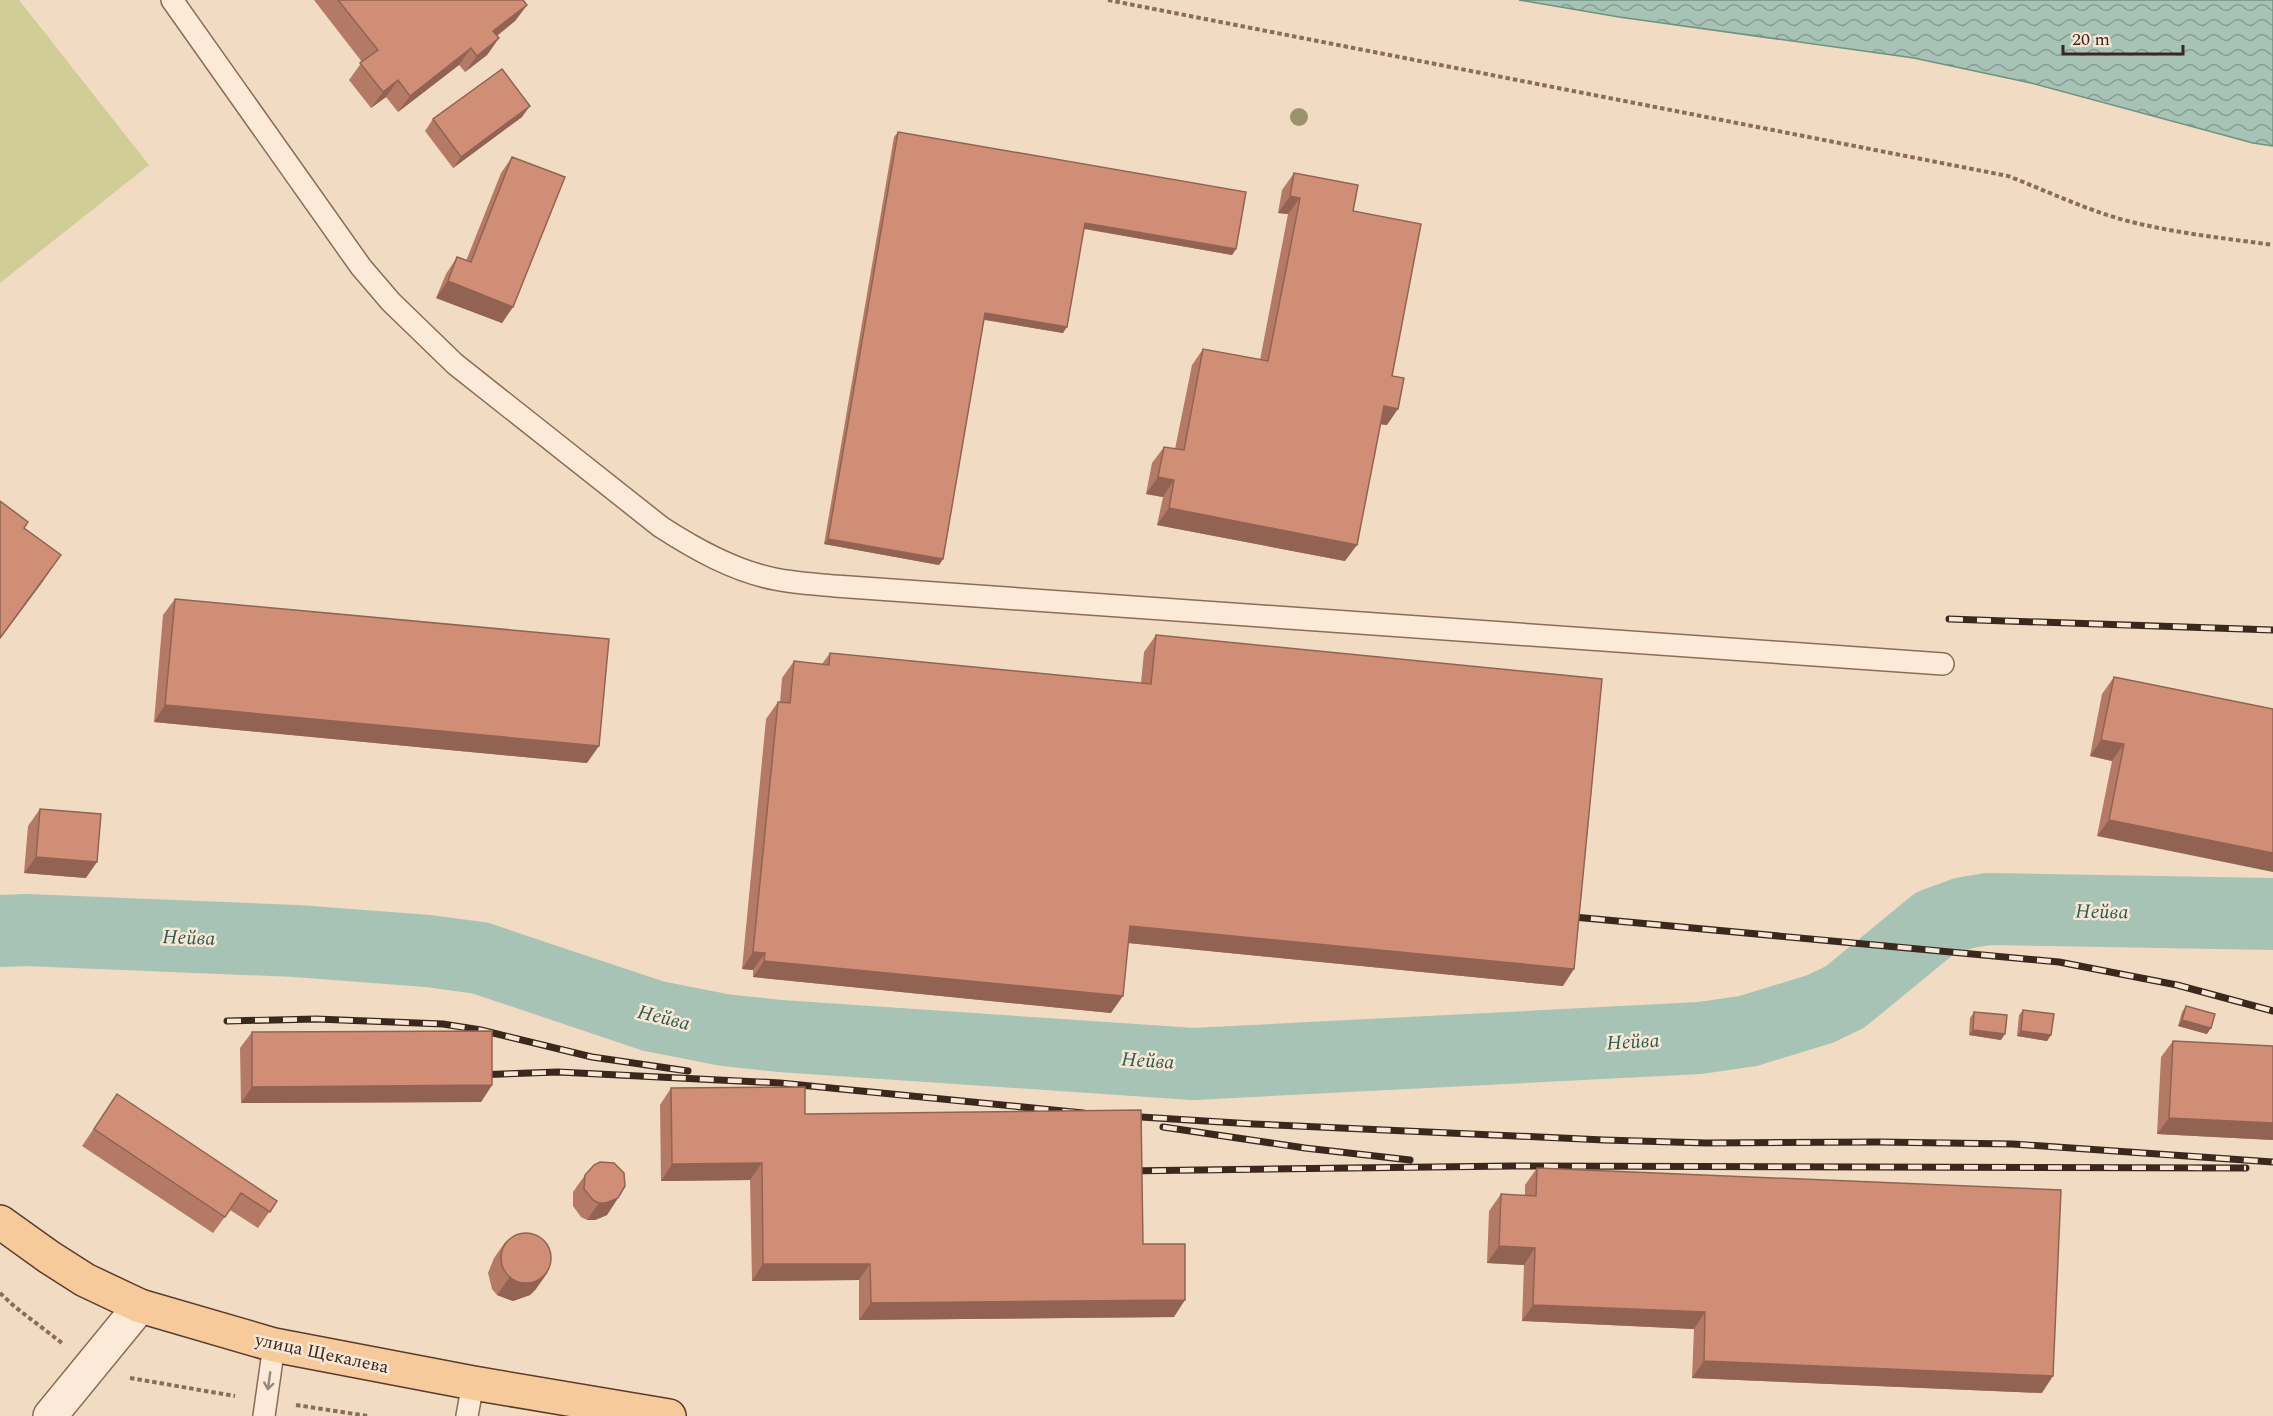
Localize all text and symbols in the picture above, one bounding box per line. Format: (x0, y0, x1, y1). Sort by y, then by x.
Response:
scale bar (2063, 18, 2183, 56)
text: 20 m (2072, 26, 2110, 53)
water label: Нейва (2075, 897, 2129, 927)
water label: Нейва (162, 922, 216, 954)
water label: Нейва (634, 997, 693, 1039)
water label: Нейва (1606, 1026, 1660, 1058)
water label: Нейва (1120, 1044, 1175, 1078)
street label: улица Щекалева (252, 1326, 391, 1381)
one-way arrow (264, 1370, 275, 1390)

